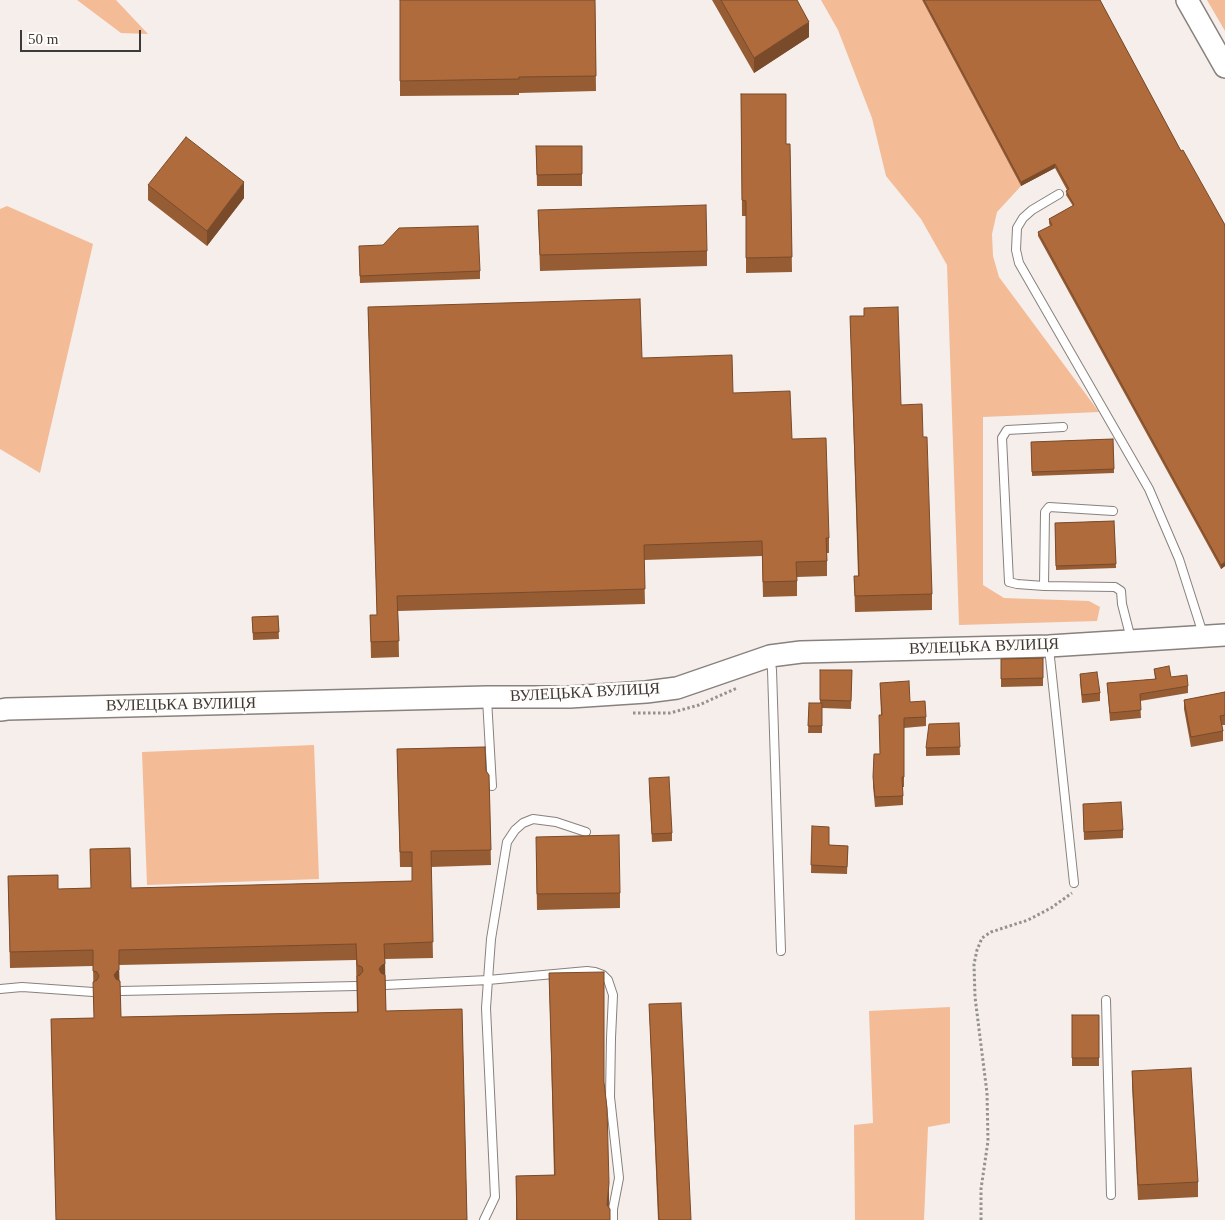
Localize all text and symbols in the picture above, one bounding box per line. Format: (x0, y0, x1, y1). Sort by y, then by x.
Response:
scale bar (22, 20, 144, 52)
text: 50 m (28, 31, 58, 47)
street label: ВУЛЕЦЬКА ВУЛИЦЯ (909, 635, 1059, 659)
street label: ВУЛЕЦЬКА ВУЛИЦЯ (510, 679, 660, 707)
street label: ВУЛЕЦЬКА ВУЛИЦЯ (106, 694, 256, 716)

